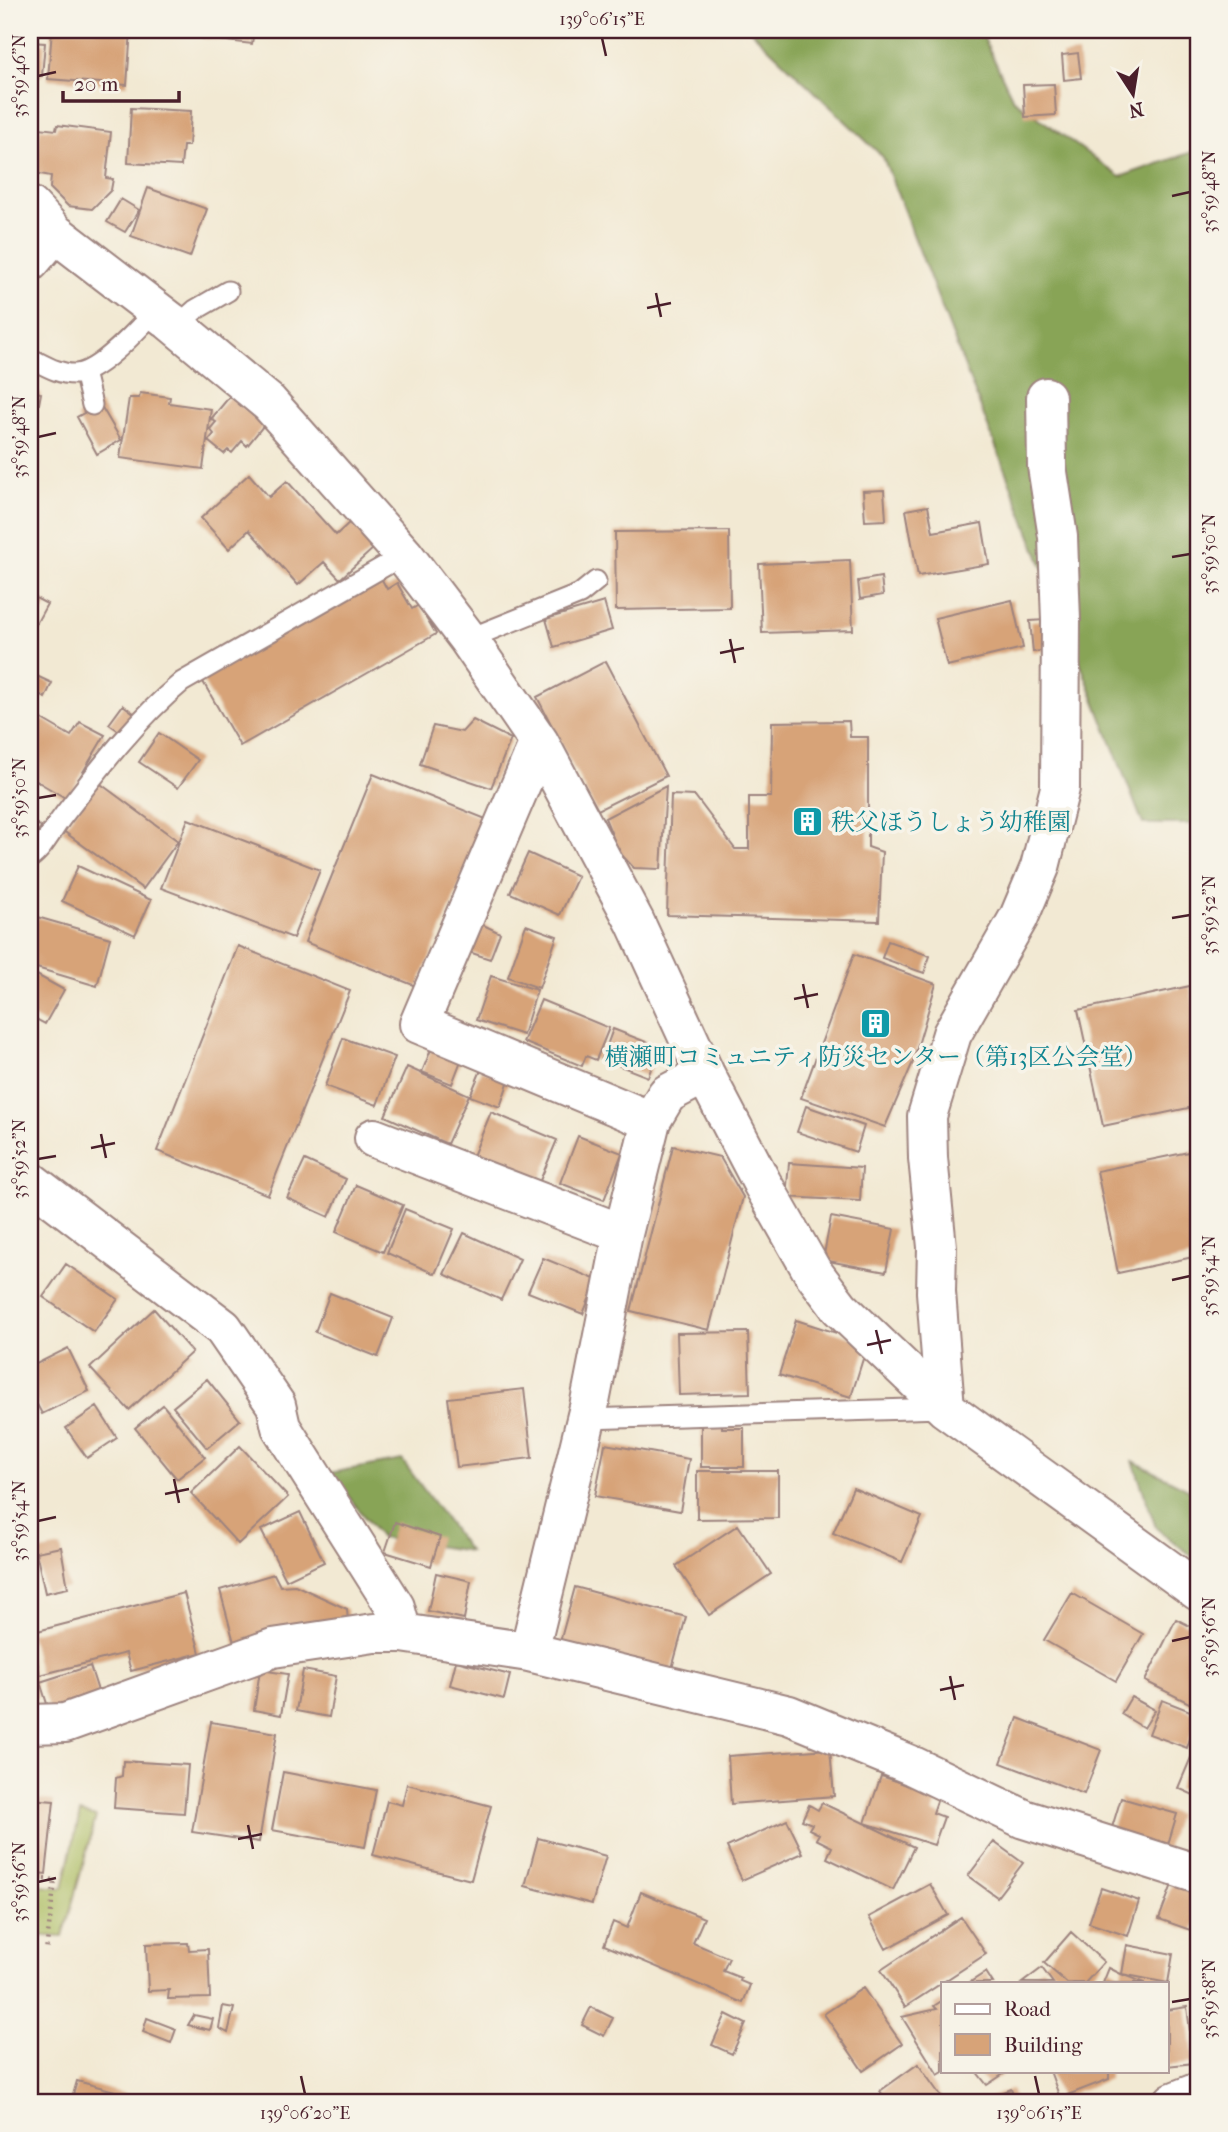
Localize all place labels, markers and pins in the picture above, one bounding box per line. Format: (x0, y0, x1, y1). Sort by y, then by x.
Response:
building icon: 秩父ほうしょう幼稚園 (791, 805, 825, 839)
place label: 秩父ほうしょう幼稚園 (831, 808, 1071, 836)
building icon: 横瀬町コミュニティ防災センター（第13区公会堂） (859, 1006, 893, 1040)
place label: 横瀬町コミュニティ防災センター（第13区公会堂） (604, 1043, 1148, 1071)

